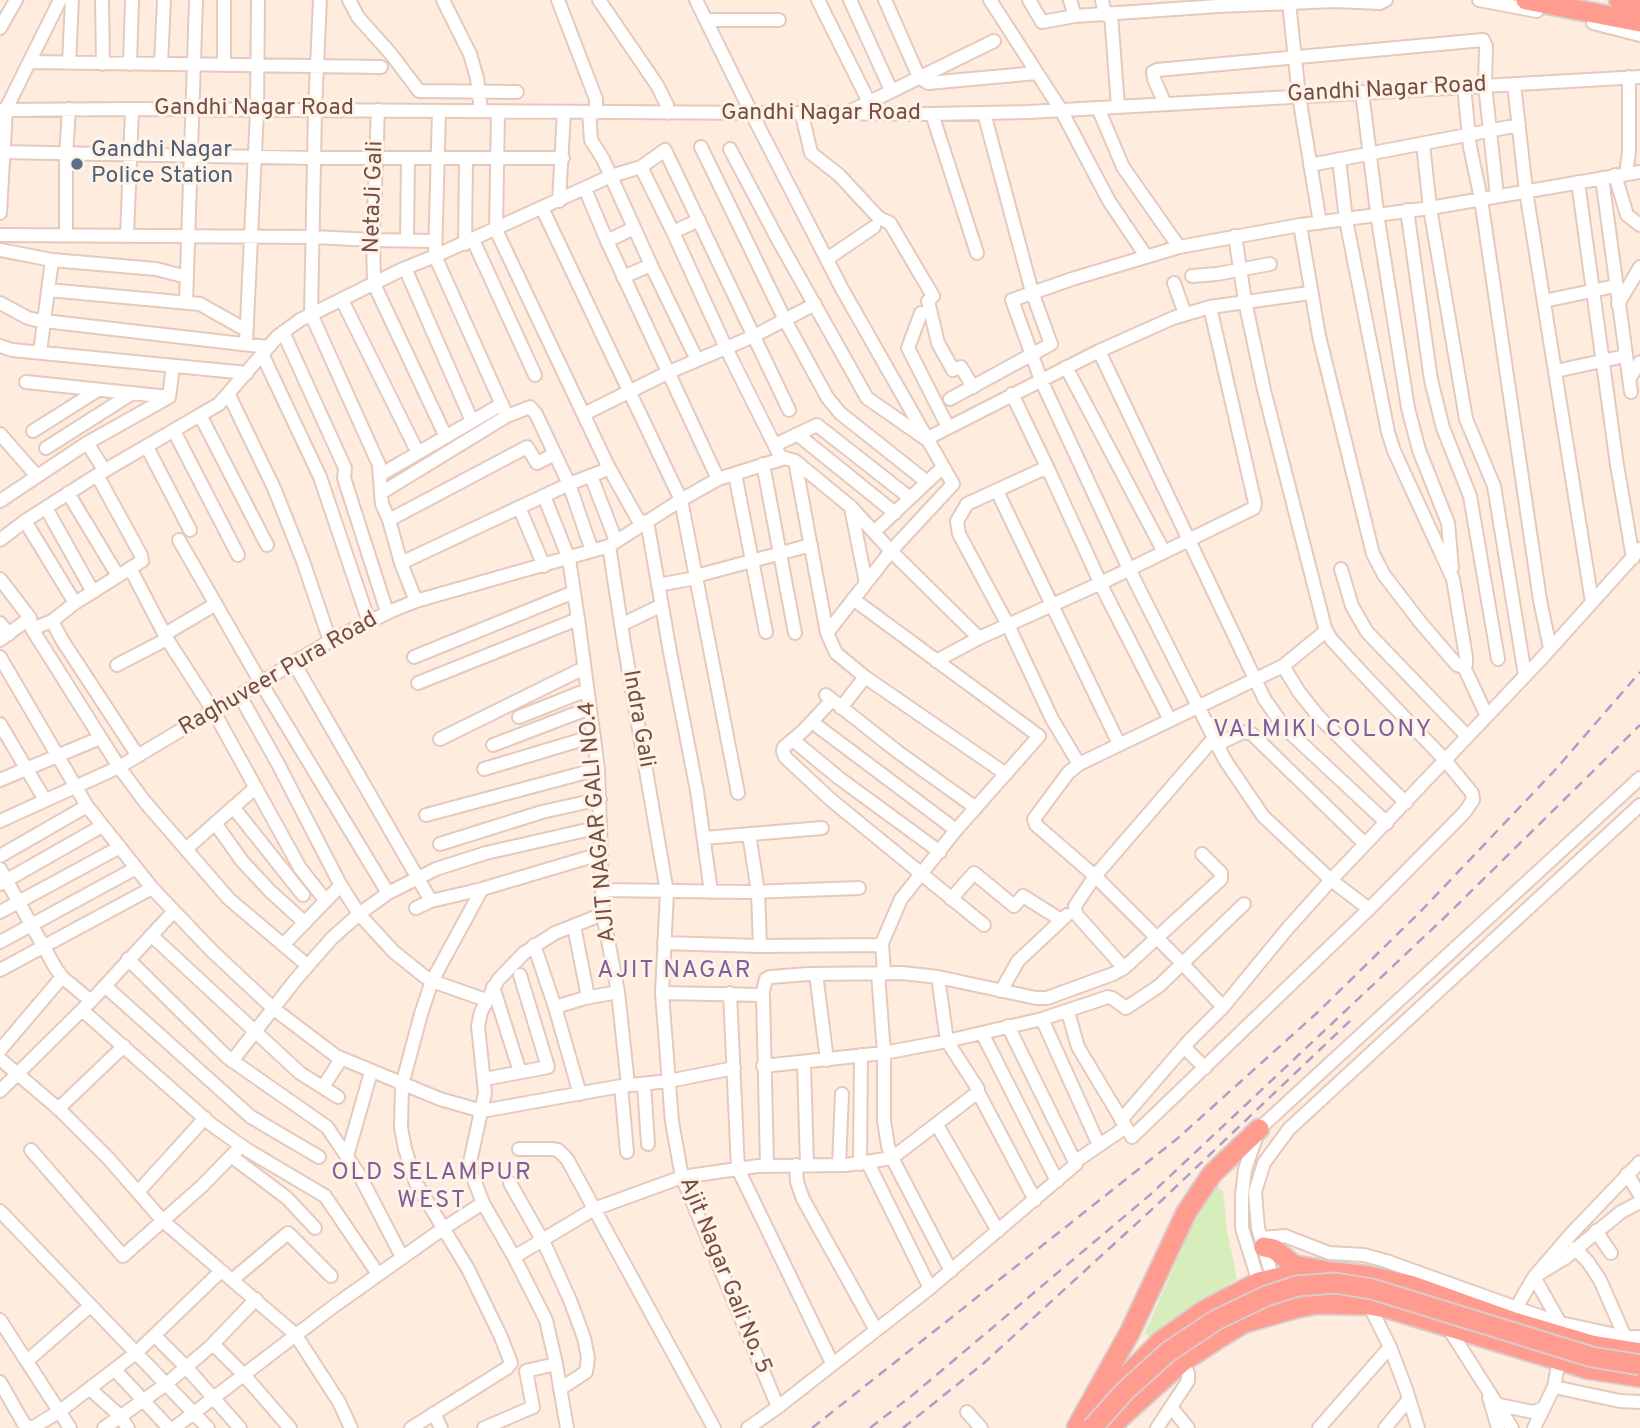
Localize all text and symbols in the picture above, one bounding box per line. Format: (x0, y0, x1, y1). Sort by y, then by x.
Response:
street label: Gandhi Nagar Road (1287, 72, 1487, 110)
street label: Gandhi Nagar Road (154, 95, 354, 123)
street label: Gandhi Nagar Road (721, 100, 921, 128)
place label: Gandhi Nagar Police Station (91, 137, 233, 191)
street label: NetaJi Gali (359, 140, 391, 254)
marker: Gandhi Nagar Police Station (69, 156, 85, 172)
street label: Raghuveer Pura Road (175, 607, 383, 743)
street label: Indra Gali (615, 668, 659, 770)
street label: AJIT NAGAR GALI NO.4 (575, 700, 623, 944)
district label: VALMIKI COLONY (1215, 717, 1431, 745)
district label: AJIT NAGAR (599, 958, 751, 986)
district label: OLD SELAMPUR WEST (333, 1160, 531, 1216)
street label: Ajit Nagar Gali No. 5 (672, 1174, 776, 1378)

